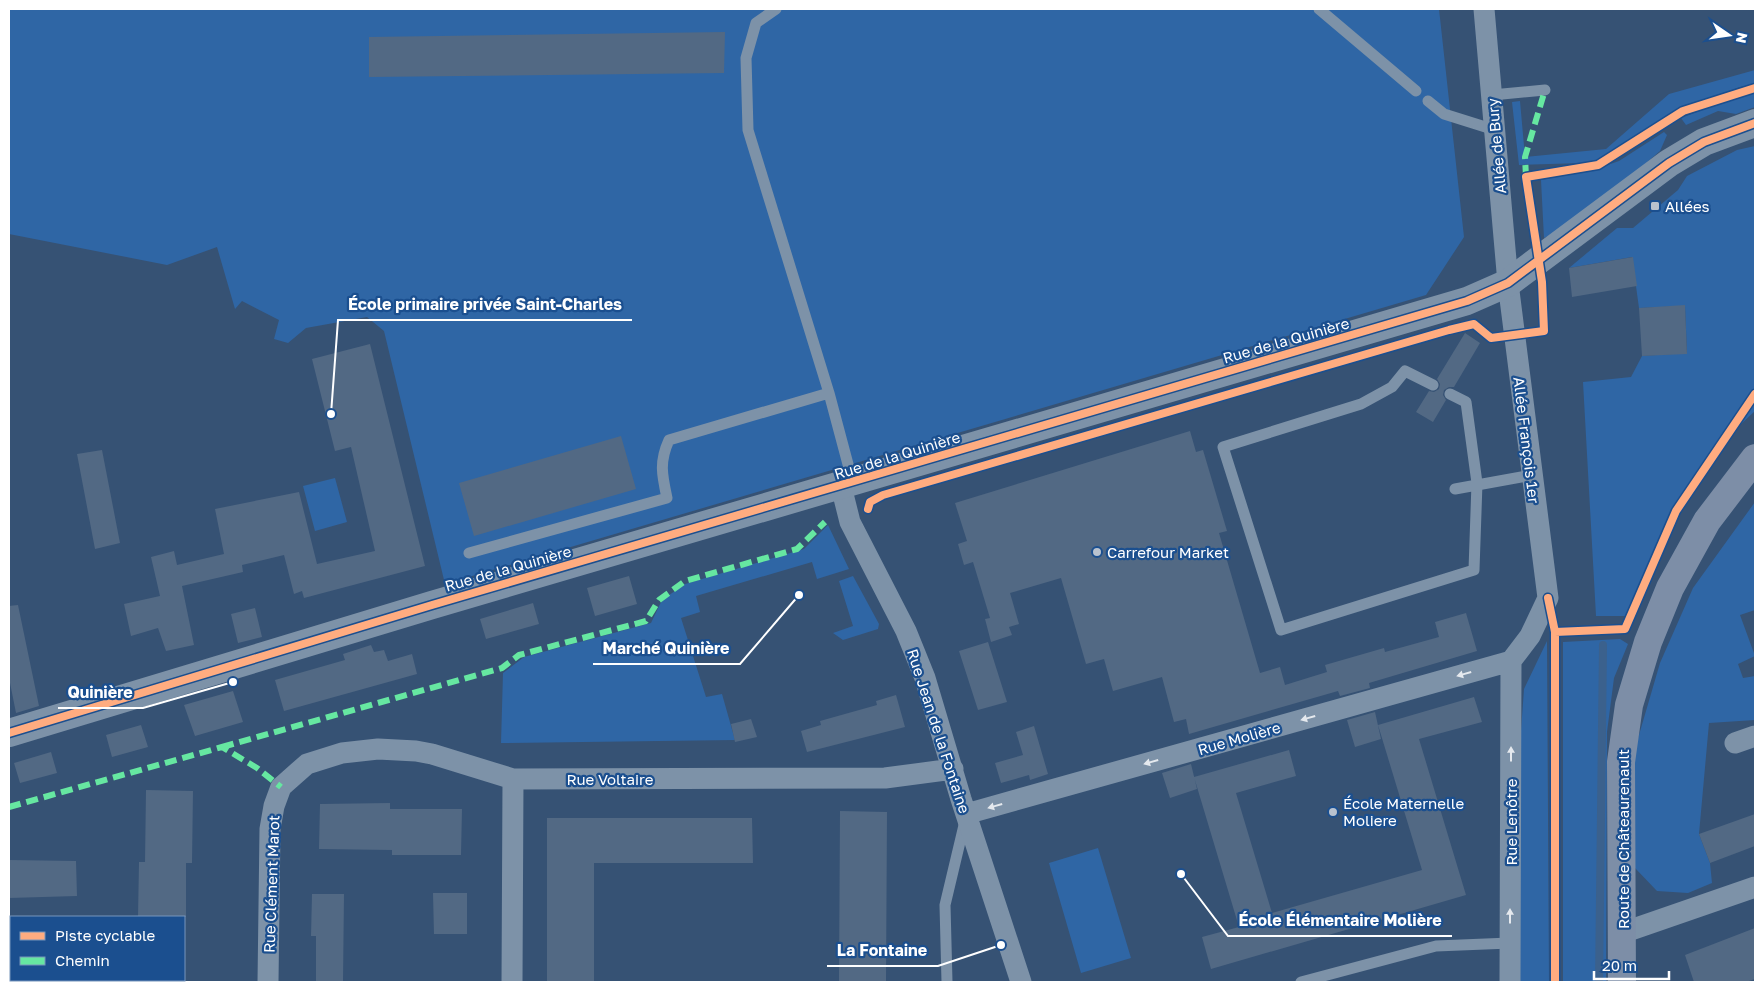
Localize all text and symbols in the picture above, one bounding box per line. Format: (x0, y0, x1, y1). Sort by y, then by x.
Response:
north arrow (1704, 10, 1754, 60)
text: N (1733, 31, 1752, 45)
street label: Allée de Bury (1483, 97, 1509, 195)
place label: Allées (1665, 197, 1710, 215)
marker: Allées (1649, 200, 1661, 212)
callout: École primaire privée Saint-Charles (338, 289, 632, 320)
text: École primaire privée Saint-Charles (348, 294, 622, 314)
street label: Rue de la Quinière (1221, 313, 1352, 367)
street label: Allée François 1er (1510, 376, 1544, 504)
street label: Rue de la Quinière (832, 427, 962, 483)
street label: Rue de la Quinière (443, 541, 574, 595)
place label: Carrefour Market (1107, 543, 1229, 561)
marker: Carrefour Market (1091, 546, 1103, 558)
callout: Marché Quinière (593, 633, 740, 664)
text: Marché Quinière (602, 638, 730, 658)
street label: Rue Jean de la Fontaine (904, 646, 974, 816)
one-way arrow (1457, 671, 1472, 679)
callout: Quinière (58, 677, 143, 708)
text: Quinière (67, 682, 133, 702)
one-way arrow (1300, 715, 1315, 723)
street label: Rue Molière (1196, 718, 1283, 758)
one-way arrow (1507, 745, 1515, 761)
street label: Route de Châteaurenault (1614, 749, 1632, 929)
one-way arrow (1144, 759, 1159, 767)
street label: Rue Voltaire (567, 770, 654, 788)
street label: Rue Lenôtre (1502, 778, 1520, 866)
place label: École Maternelle Moliere (1343, 794, 1464, 829)
one-way arrow (987, 803, 1002, 811)
marker: École Maternelle Moliere (1327, 806, 1339, 818)
street label: Rue Clément Marot (260, 815, 282, 953)
callout: École Élémentaire Molière (1228, 905, 1452, 936)
one-way arrow (1506, 908, 1514, 924)
text: École Élémentaire Molière (1238, 910, 1442, 930)
legend (10, 916, 185, 981)
text: Piste cyclable (55, 926, 156, 944)
callout: La Fontaine (827, 935, 938, 966)
text: La Fontaine (837, 940, 927, 960)
scale bar (1594, 948, 1669, 980)
text: Chemin (55, 951, 110, 969)
text: 20 m (1602, 956, 1637, 974)

